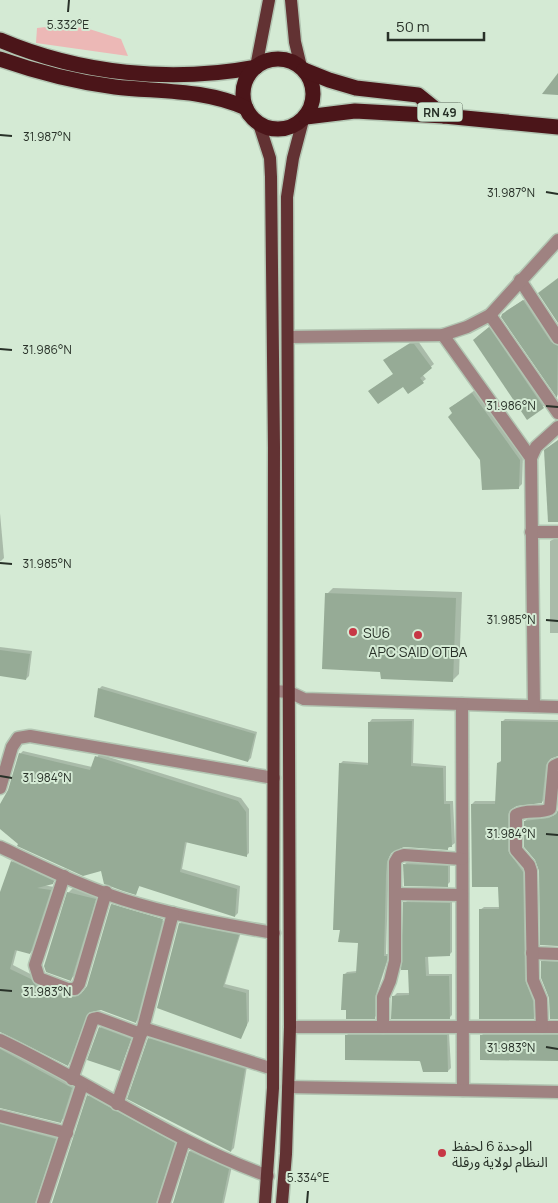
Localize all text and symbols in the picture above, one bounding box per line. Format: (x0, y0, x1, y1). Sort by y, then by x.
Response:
scale bar (388, 10, 484, 42)
text: 5.332°E (47, 16, 89, 33)
text: 50 m (396, 16, 430, 37)
road number: RN 49 (418, 102, 462, 121)
text: 31.987°N (23, 128, 71, 145)
text: 31.987°N (487, 184, 535, 201)
text: 31.986°N (22, 341, 72, 358)
text: 31.986°N (486, 397, 536, 414)
text: 31.985°N (23, 555, 71, 572)
text: 31.985°N (487, 611, 535, 628)
place label: SU6 (363, 623, 390, 642)
marker: SU6 (347, 626, 359, 638)
marker: APC SAID OTBA (412, 629, 424, 641)
place label: APC SAID OTBA (369, 642, 468, 661)
text: 31.984°N (23, 769, 71, 786)
text: 31.984°N (487, 825, 535, 842)
text: 31.983°N (23, 983, 71, 1000)
text: 31.983°N (487, 1039, 535, 1056)
place label: الوحدة 6 لحفظ النظام لولاية ورقلة (452, 1136, 548, 1173)
marker: الوحدة 6 لحفظ النظام لولاية ورقلة (436, 1147, 448, 1159)
text: 5.334°E (287, 1169, 329, 1186)

